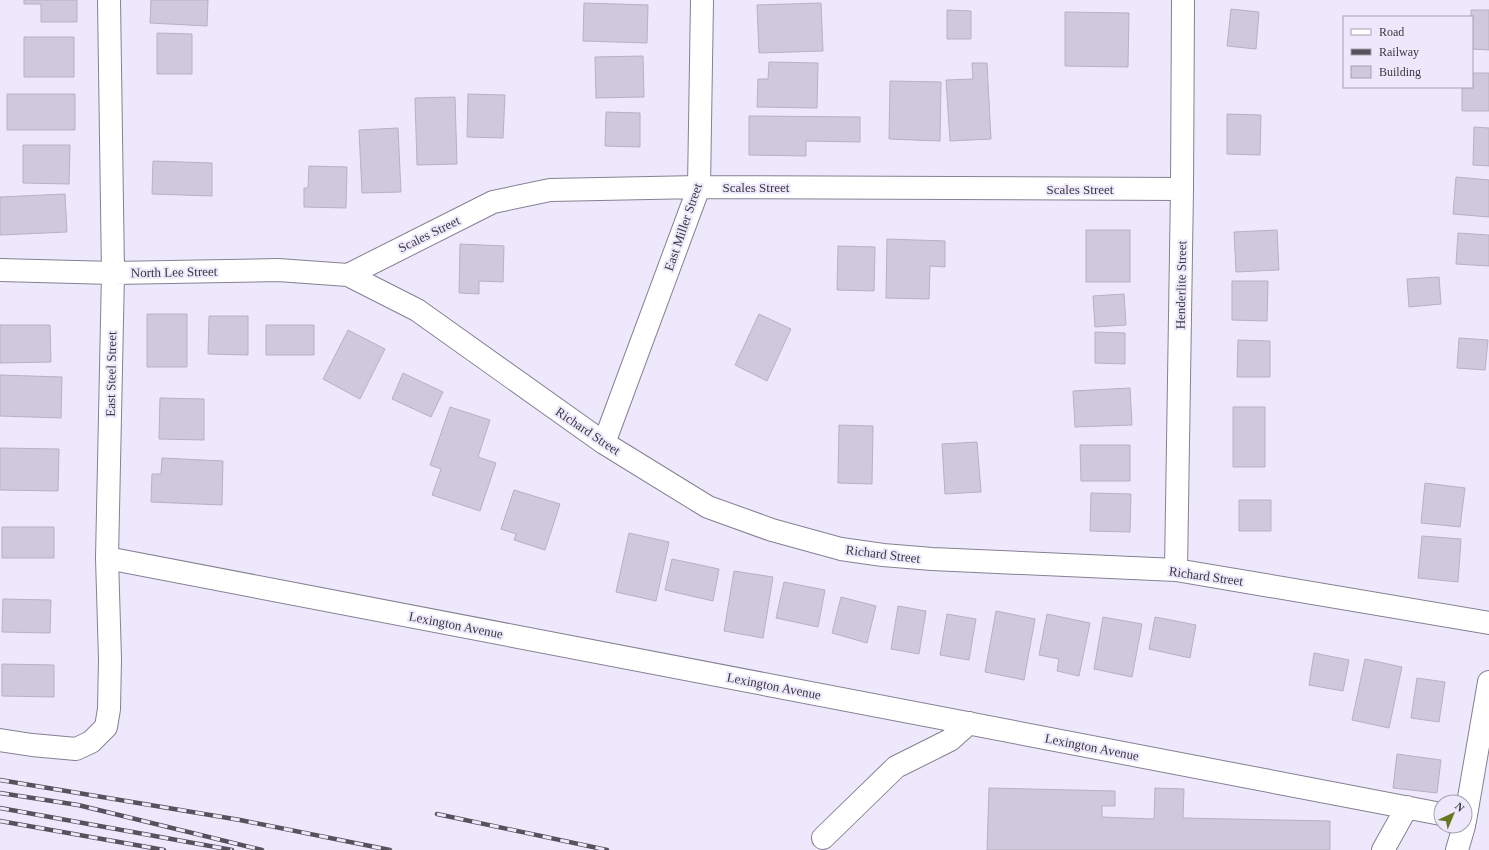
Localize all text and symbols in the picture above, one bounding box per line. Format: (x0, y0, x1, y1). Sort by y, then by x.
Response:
legend (1343, 16, 1473, 88)
text: Road (1379, 25, 1404, 39)
text: Railway (1379, 45, 1419, 59)
text: Building (1379, 65, 1421, 79)
street label: Scales Street (723, 180, 790, 195)
street label: East Miller Street (661, 181, 705, 273)
street label: Scales Street (1047, 182, 1114, 197)
street label: Scales Street (396, 212, 463, 255)
street label: Henderlite Street (1173, 240, 1189, 329)
street label: North Lee Street (131, 264, 218, 280)
street label: East Steel Street (103, 331, 119, 417)
street label: Richard Street (553, 404, 623, 458)
street label: Richard Street (845, 542, 921, 566)
street label: Richard Street (1168, 563, 1244, 589)
street label: Lexington Avenue (408, 609, 504, 642)
street label: Lexington Avenue (726, 670, 822, 703)
street label: Lexington Avenue (1044, 731, 1140, 764)
north arrow (1433, 794, 1473, 834)
text: N (1453, 800, 1467, 814)

